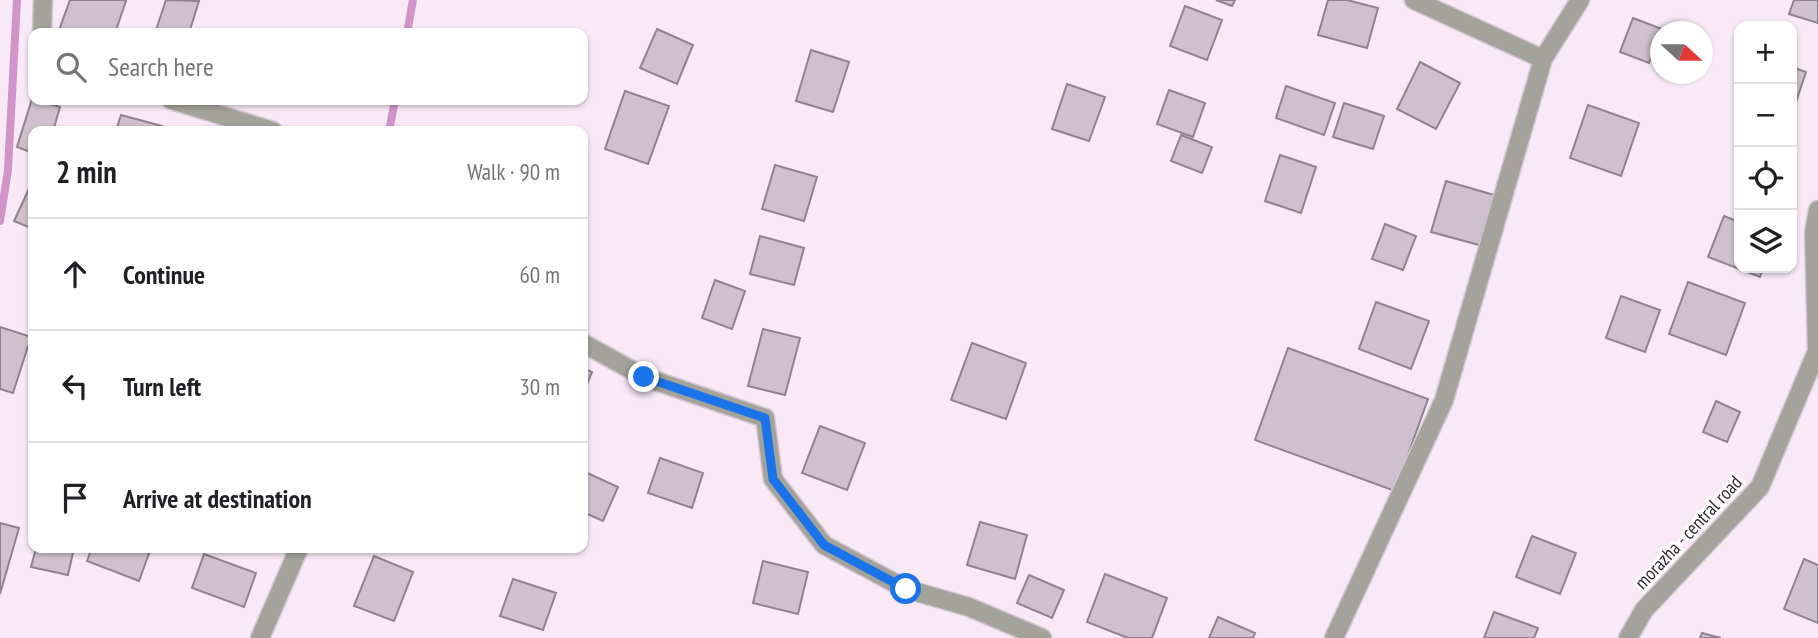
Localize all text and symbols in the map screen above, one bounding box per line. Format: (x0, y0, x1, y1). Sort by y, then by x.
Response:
north arrow (1650, 21, 1713, 84)
map controls (1734, 21, 1797, 273)
button: + (1734, 21, 1797, 84)
search box (28, 28, 588, 105)
icon: search (52, 48, 90, 86)
text: Search here (108, 50, 214, 83)
button: − (1734, 84, 1797, 147)
button: locate (1734, 147, 1797, 210)
text: 2 min (56, 152, 117, 191)
text: Walk · 90 m (467, 157, 560, 186)
button: layers (1734, 210, 1797, 273)
icon: ahead (56, 255, 94, 293)
text: Continue (123, 258, 205, 291)
text: 60 m (519, 260, 560, 289)
route end (628, 361, 659, 392)
icon: left (56, 367, 94, 405)
text: Turn left (123, 370, 201, 403)
text: 30 m (519, 372, 560, 401)
street label: morazha - central road (1629, 470, 1747, 594)
icon: arrive (56, 479, 94, 517)
text: Arrive at destination (123, 482, 312, 515)
route start (890, 573, 921, 604)

